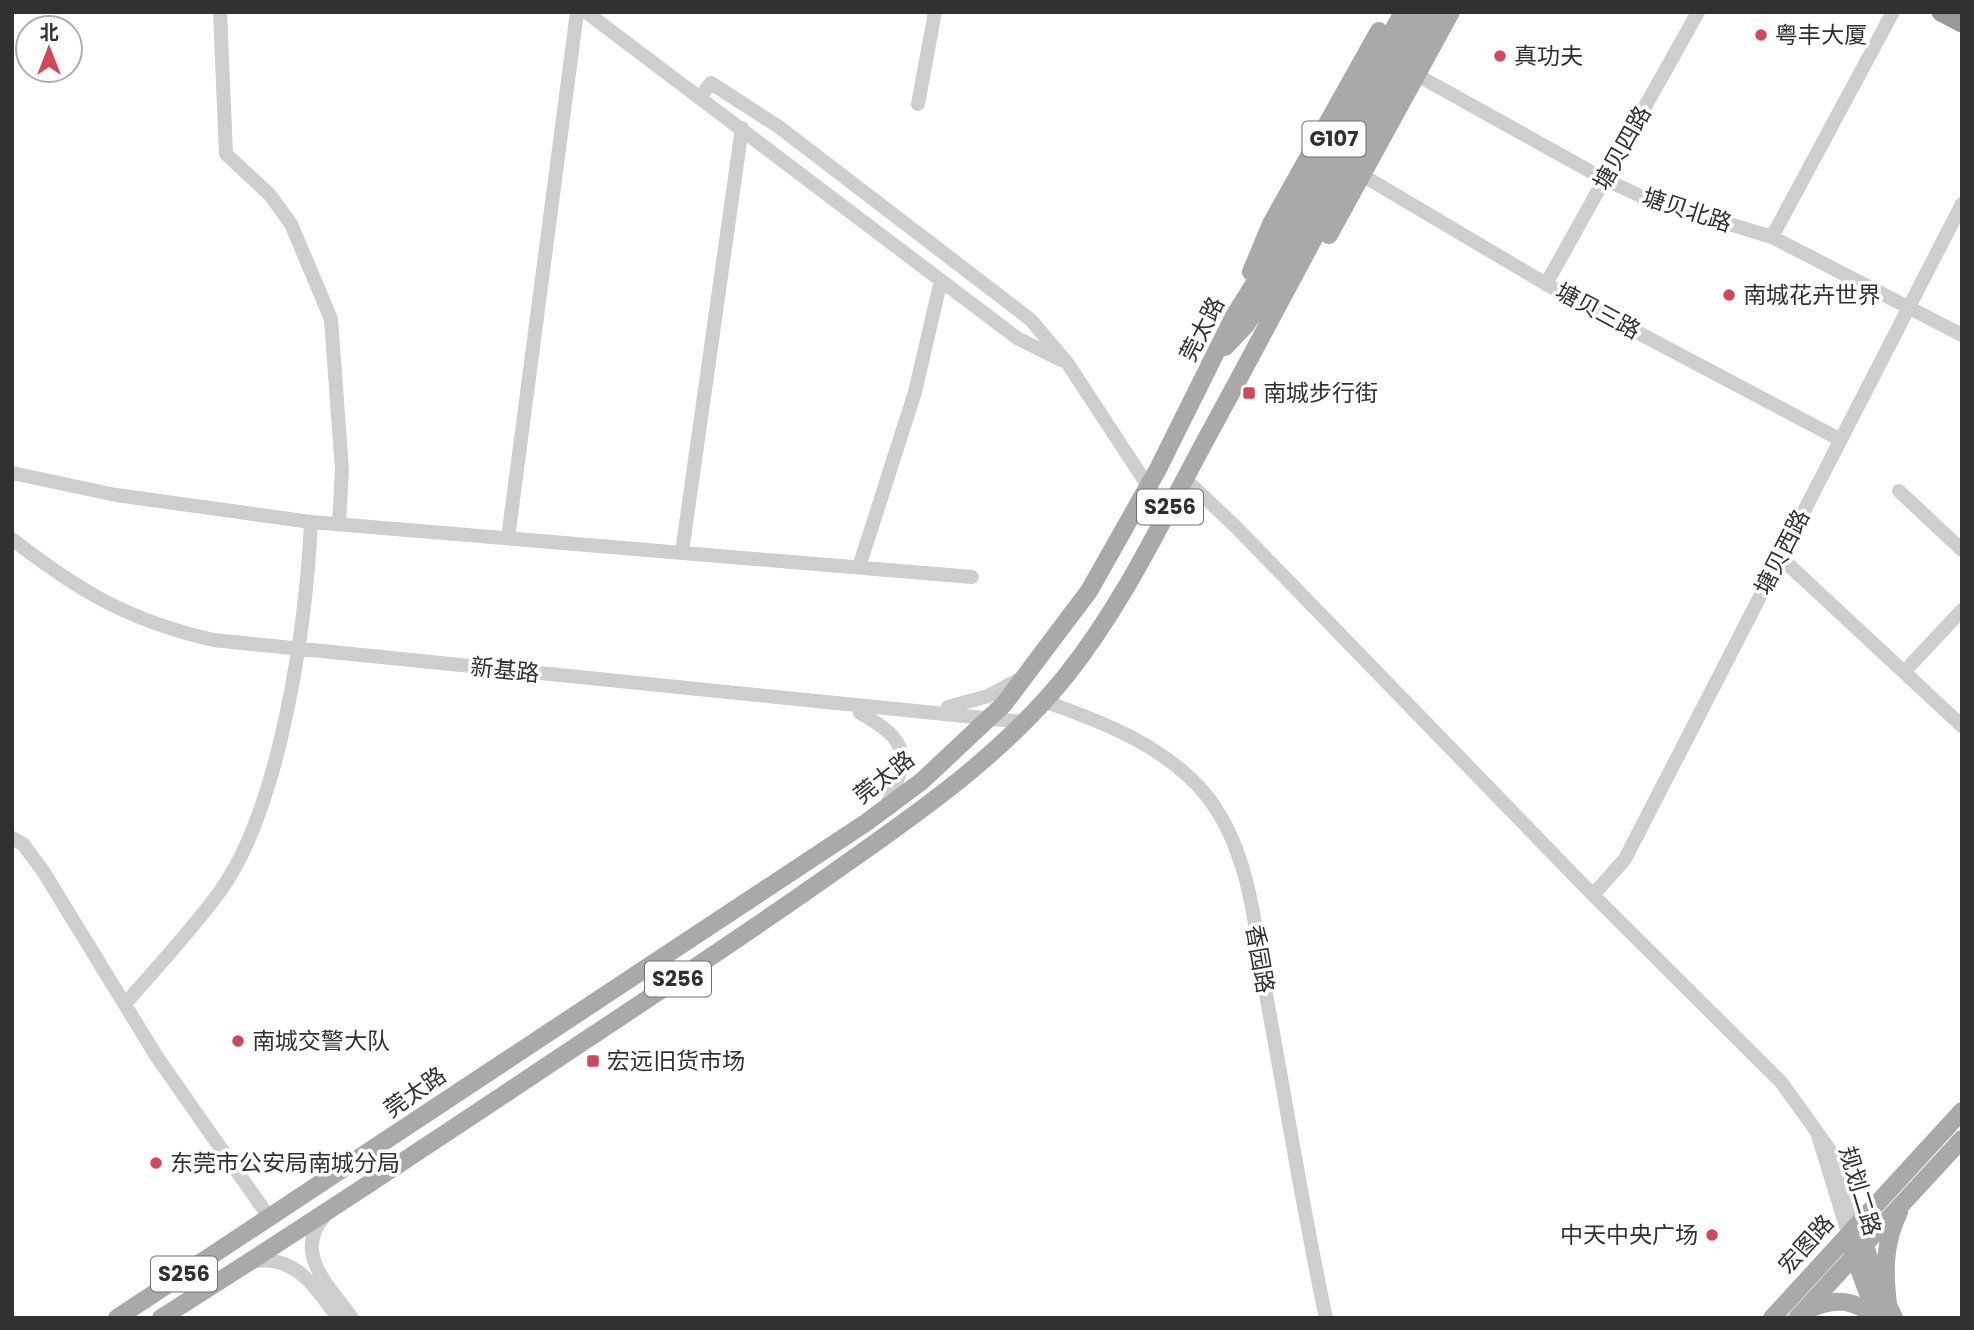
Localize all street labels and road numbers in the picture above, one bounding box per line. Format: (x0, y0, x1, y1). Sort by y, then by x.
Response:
street label: 塘贝四路 (1586, 100, 1658, 196)
road number: G107 (1302, 122, 1366, 156)
street label: 塘贝北路 (1638, 181, 1736, 239)
street label: 塘贝三路 (1550, 275, 1646, 347)
street label: 莞太路 (1172, 291, 1232, 367)
road number: S256 (1137, 490, 1203, 524)
street label: 塘贝西路 (1747, 504, 1817, 600)
street label: 新基路 (469, 650, 541, 690)
street label: 莞太路 (847, 743, 921, 811)
street label: 香园路 (1238, 922, 1282, 996)
road number: S256 (645, 962, 711, 996)
street label: 莞太路 (378, 1059, 452, 1125)
street label: 规划二路 (1831, 1142, 1889, 1240)
street label: 宏图路 (1771, 1208, 1841, 1280)
road number: S256 (151, 1256, 217, 1292)

